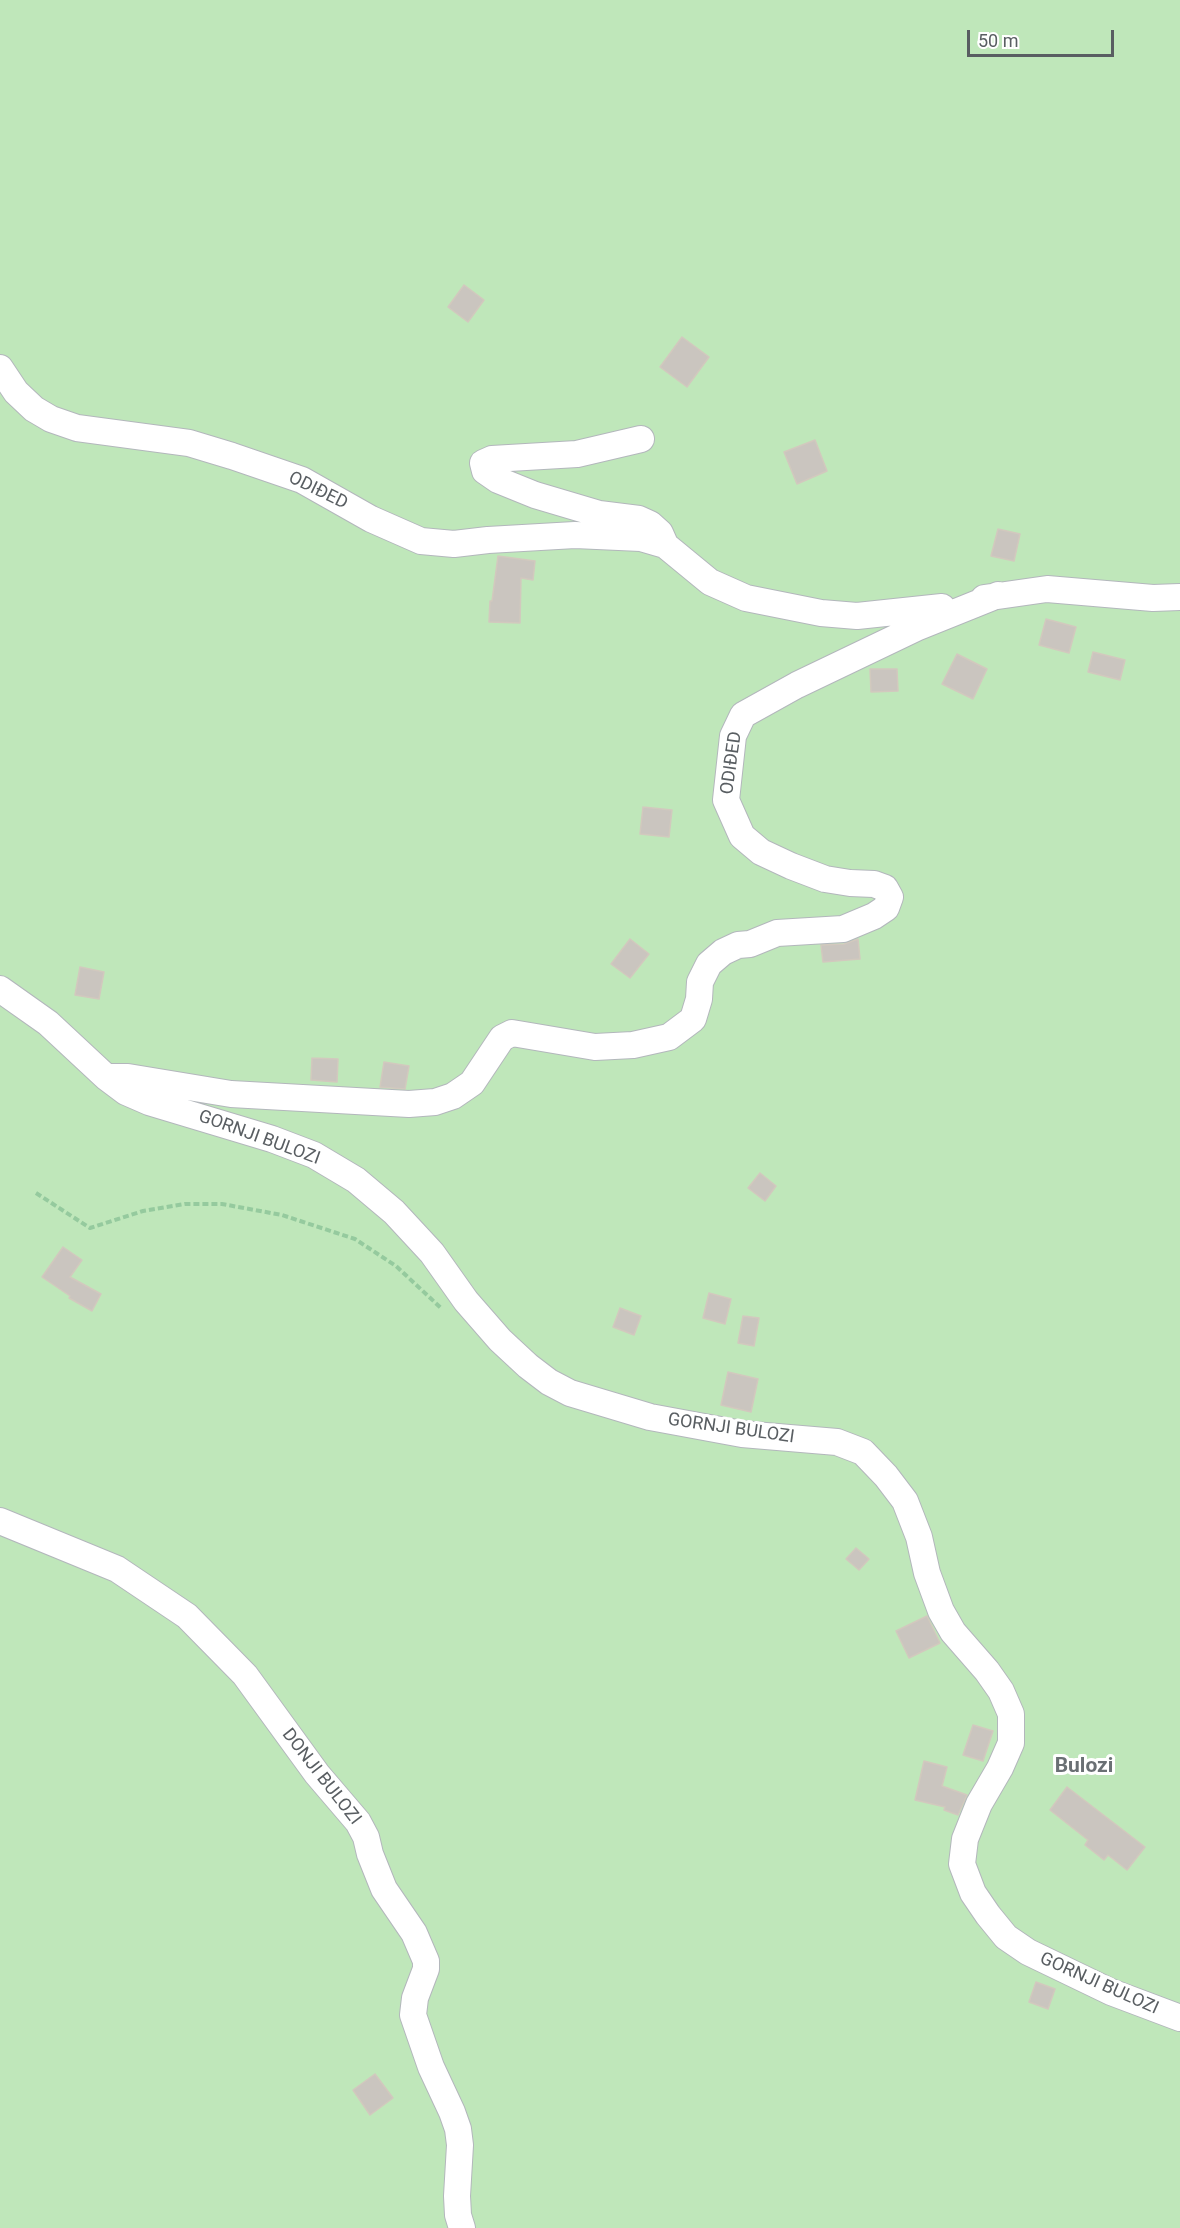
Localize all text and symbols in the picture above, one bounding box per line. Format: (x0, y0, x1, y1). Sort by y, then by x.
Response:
scale bar (970, 18, 1117, 56)
text: 50 m (978, 30, 1018, 51)
street label: ODIĐED (285, 467, 351, 515)
street label: ODIĐED (717, 730, 747, 796)
street label: GORNJI BULOZI (195, 1106, 323, 1170)
street label: GORNJI BULOZI (666, 1409, 796, 1449)
street label: DONJI BULOZI (277, 1725, 365, 1829)
district label: Bulozi (1055, 1754, 1113, 1780)
street label: GORNJI BULOZI (1036, 1948, 1162, 2020)

